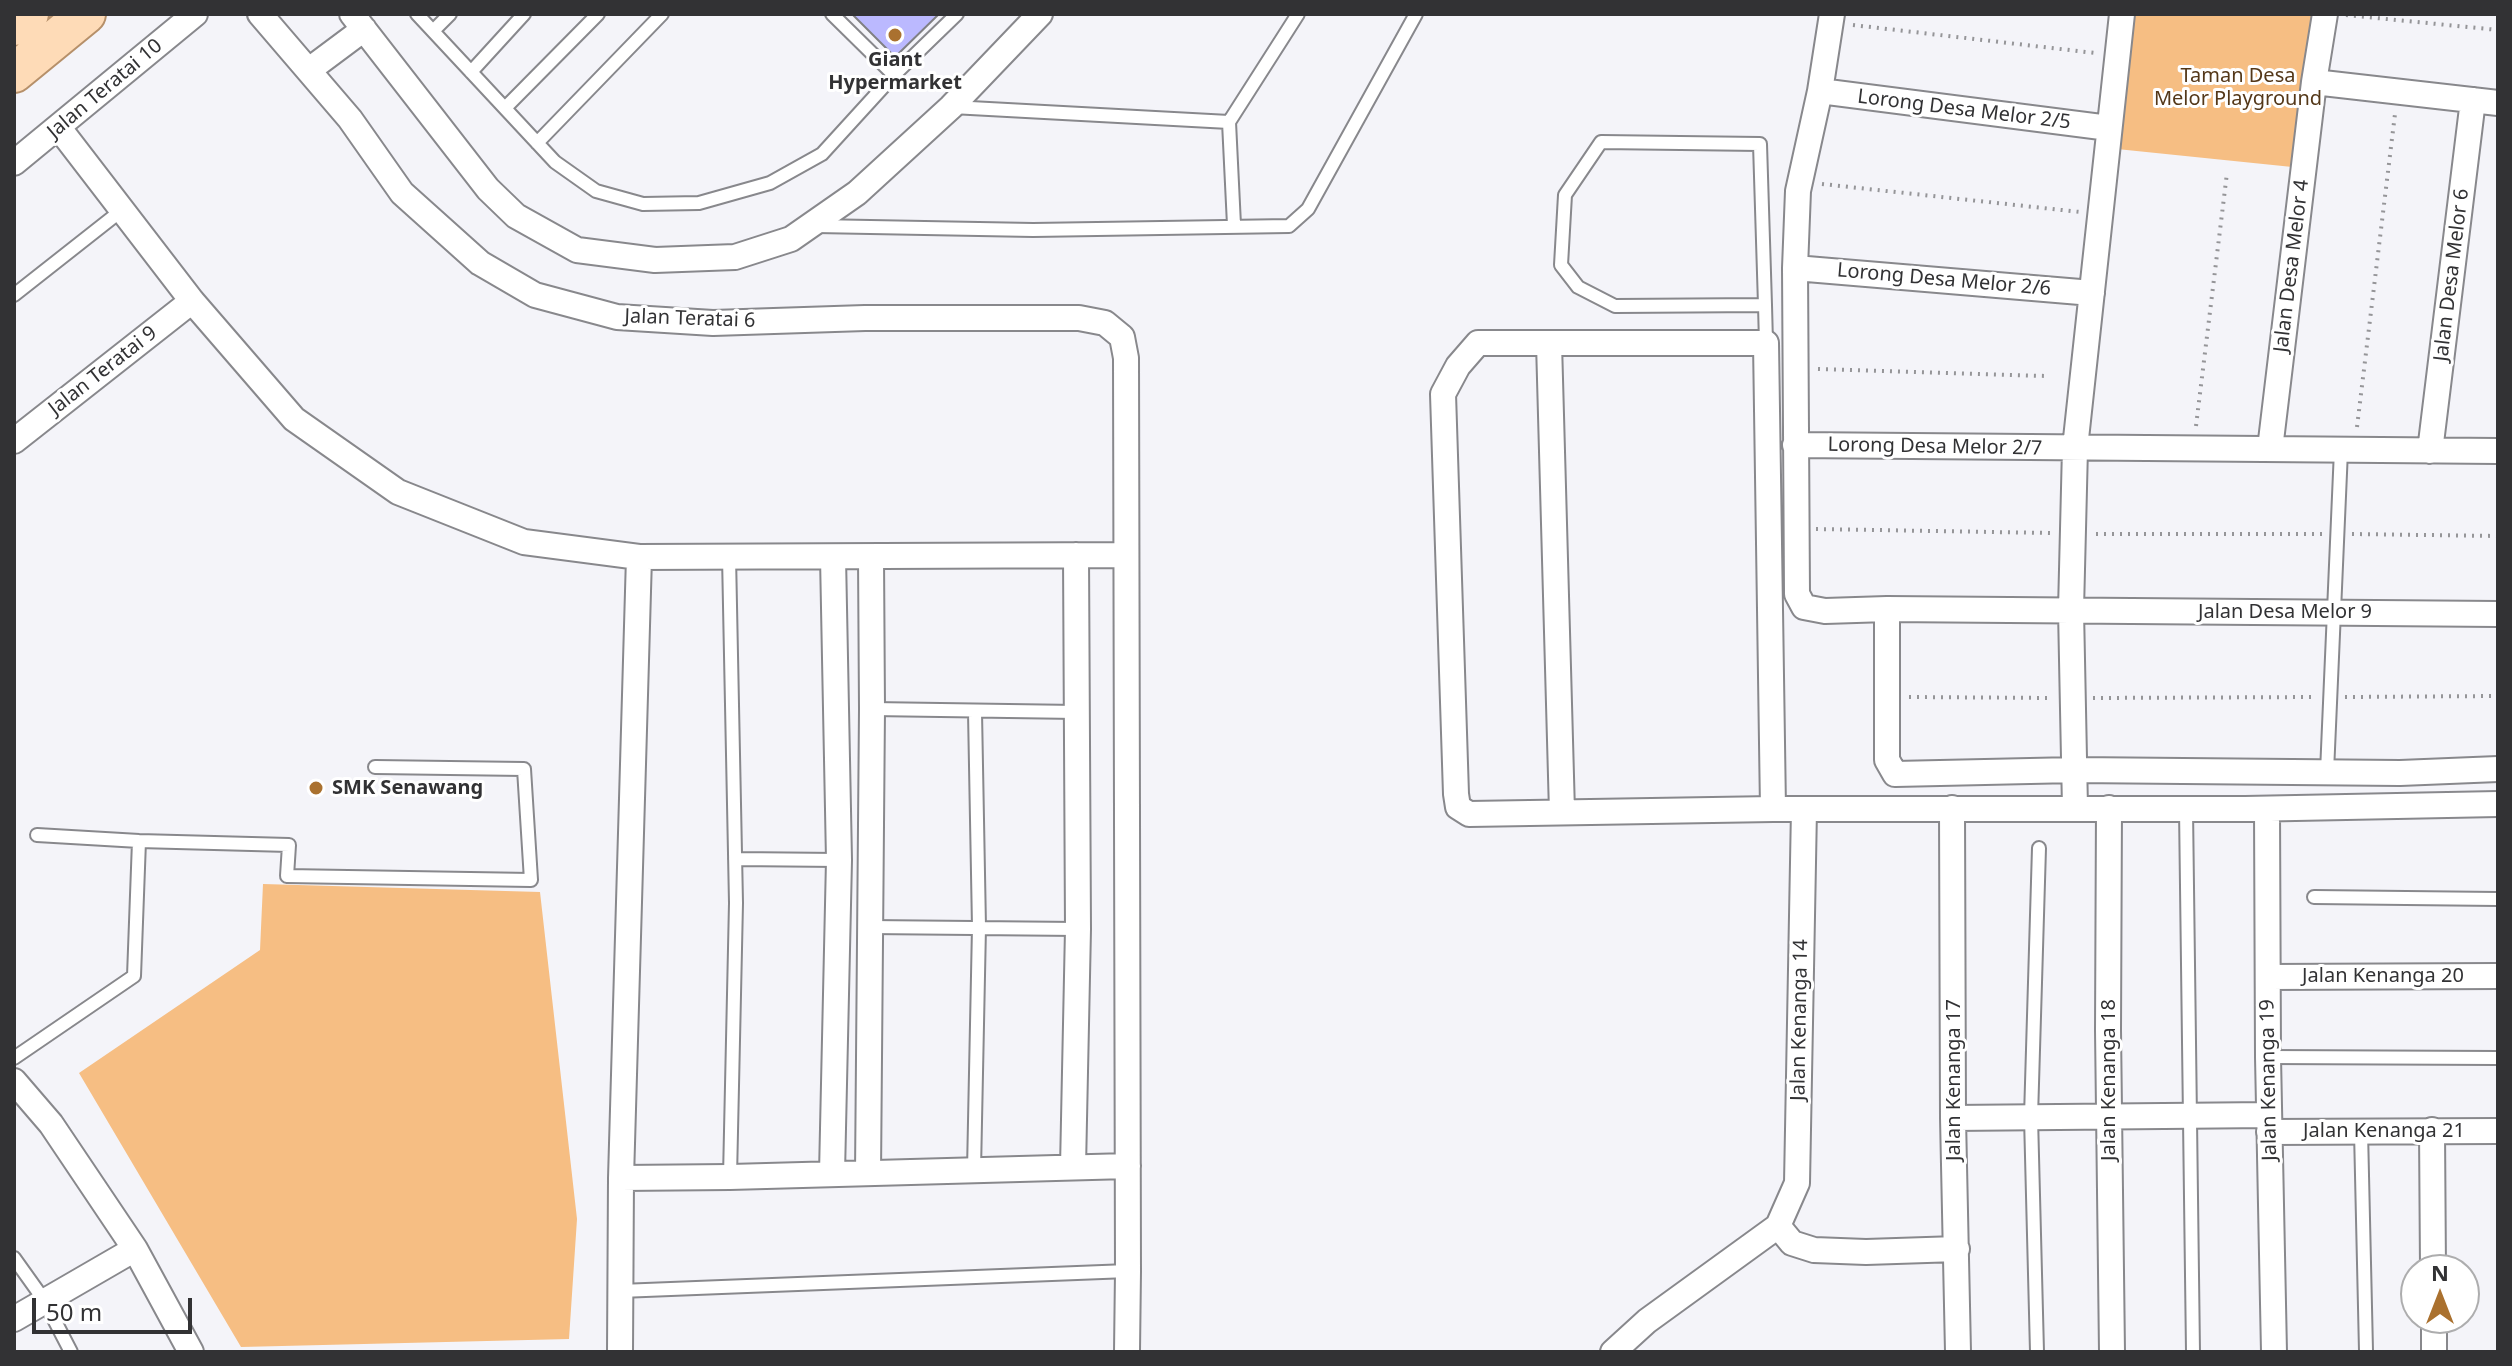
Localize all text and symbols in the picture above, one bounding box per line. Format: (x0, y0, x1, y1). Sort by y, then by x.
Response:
marker: Giant Hypermarket (886, 26, 904, 44)
street label: Jalan Teratai 10 (43, 34, 167, 144)
place label: Giant Hypermarket (828, 48, 962, 95)
park label: Taman Desa Melor Playground (2154, 64, 2322, 111)
street label: Lorong Desa Melor 2/5 (1856, 85, 2072, 135)
street label: Jalan Desa Melor 4 (2269, 178, 2315, 354)
street label: Jalan Desa Melor 6 (2429, 187, 2475, 363)
street label: Lorong Desa Melor 2/6 (1836, 259, 2052, 301)
street label: Jalan Teratai 6 (624, 305, 756, 333)
street label: Jalan Teratai 9 (44, 321, 162, 421)
street label: Lorong Desa Melor 2/7 (1827, 433, 2043, 461)
street label: Jalan Desa Melor 9 (2198, 600, 2372, 624)
place label: SMK Senawang (332, 776, 483, 800)
marker: SMK Senawang (307, 779, 325, 797)
street label: Jalan Kenanga 14 (1787, 939, 1813, 1101)
street label: Jalan Kenanga 20 (2302, 964, 2464, 988)
street label: Jalan Kenanga 17 (1942, 999, 1966, 1161)
street label: Jalan Kenanga 18 (2097, 999, 2121, 1161)
street label: Jalan Kenanga 19 (2256, 999, 2282, 1161)
street label: Jalan Kenanga 21 (2303, 1119, 2465, 1143)
north arrow (2400, 1254, 2480, 1334)
text: N (2431, 1257, 2449, 1287)
scale bar (36, 1282, 196, 1332)
text: 50 m (46, 1295, 102, 1328)

